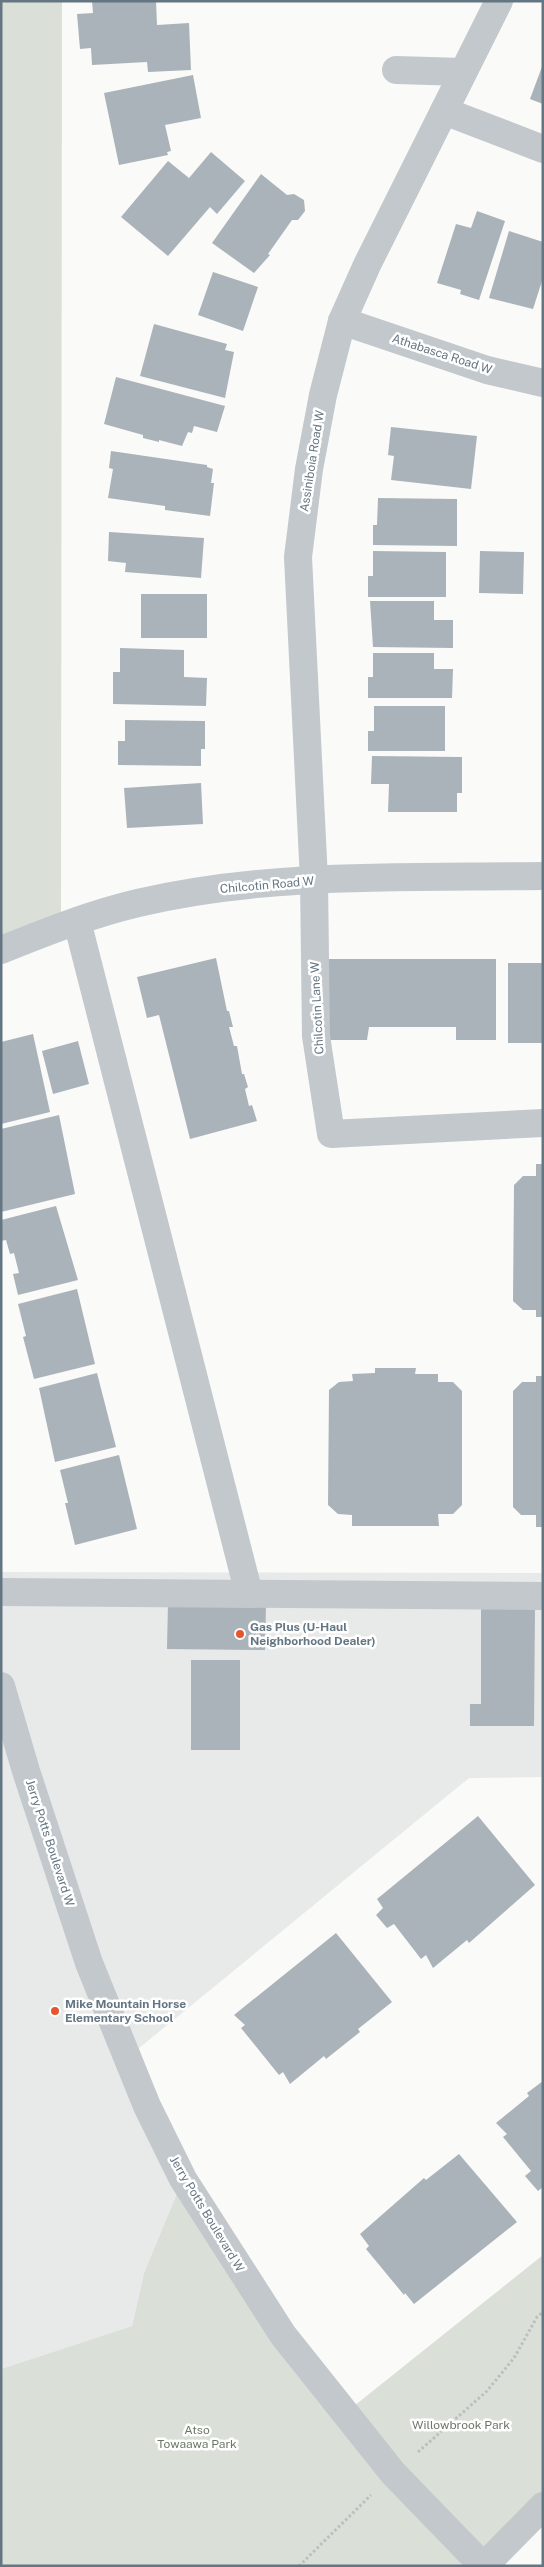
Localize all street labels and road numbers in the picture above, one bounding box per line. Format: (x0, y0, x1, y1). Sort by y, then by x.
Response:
street label: Athabasca Road W (390, 331, 494, 377)
street label: Assiniboia Road W (297, 409, 327, 513)
street label: Chilcotin Road W (219, 874, 315, 896)
street label: Chilcotin Lane W (308, 961, 326, 1055)
street label: Jerry Potts Boulevard W (23, 1778, 77, 1909)
street label: Jerry Potts Boulevard W (167, 2154, 247, 2275)

